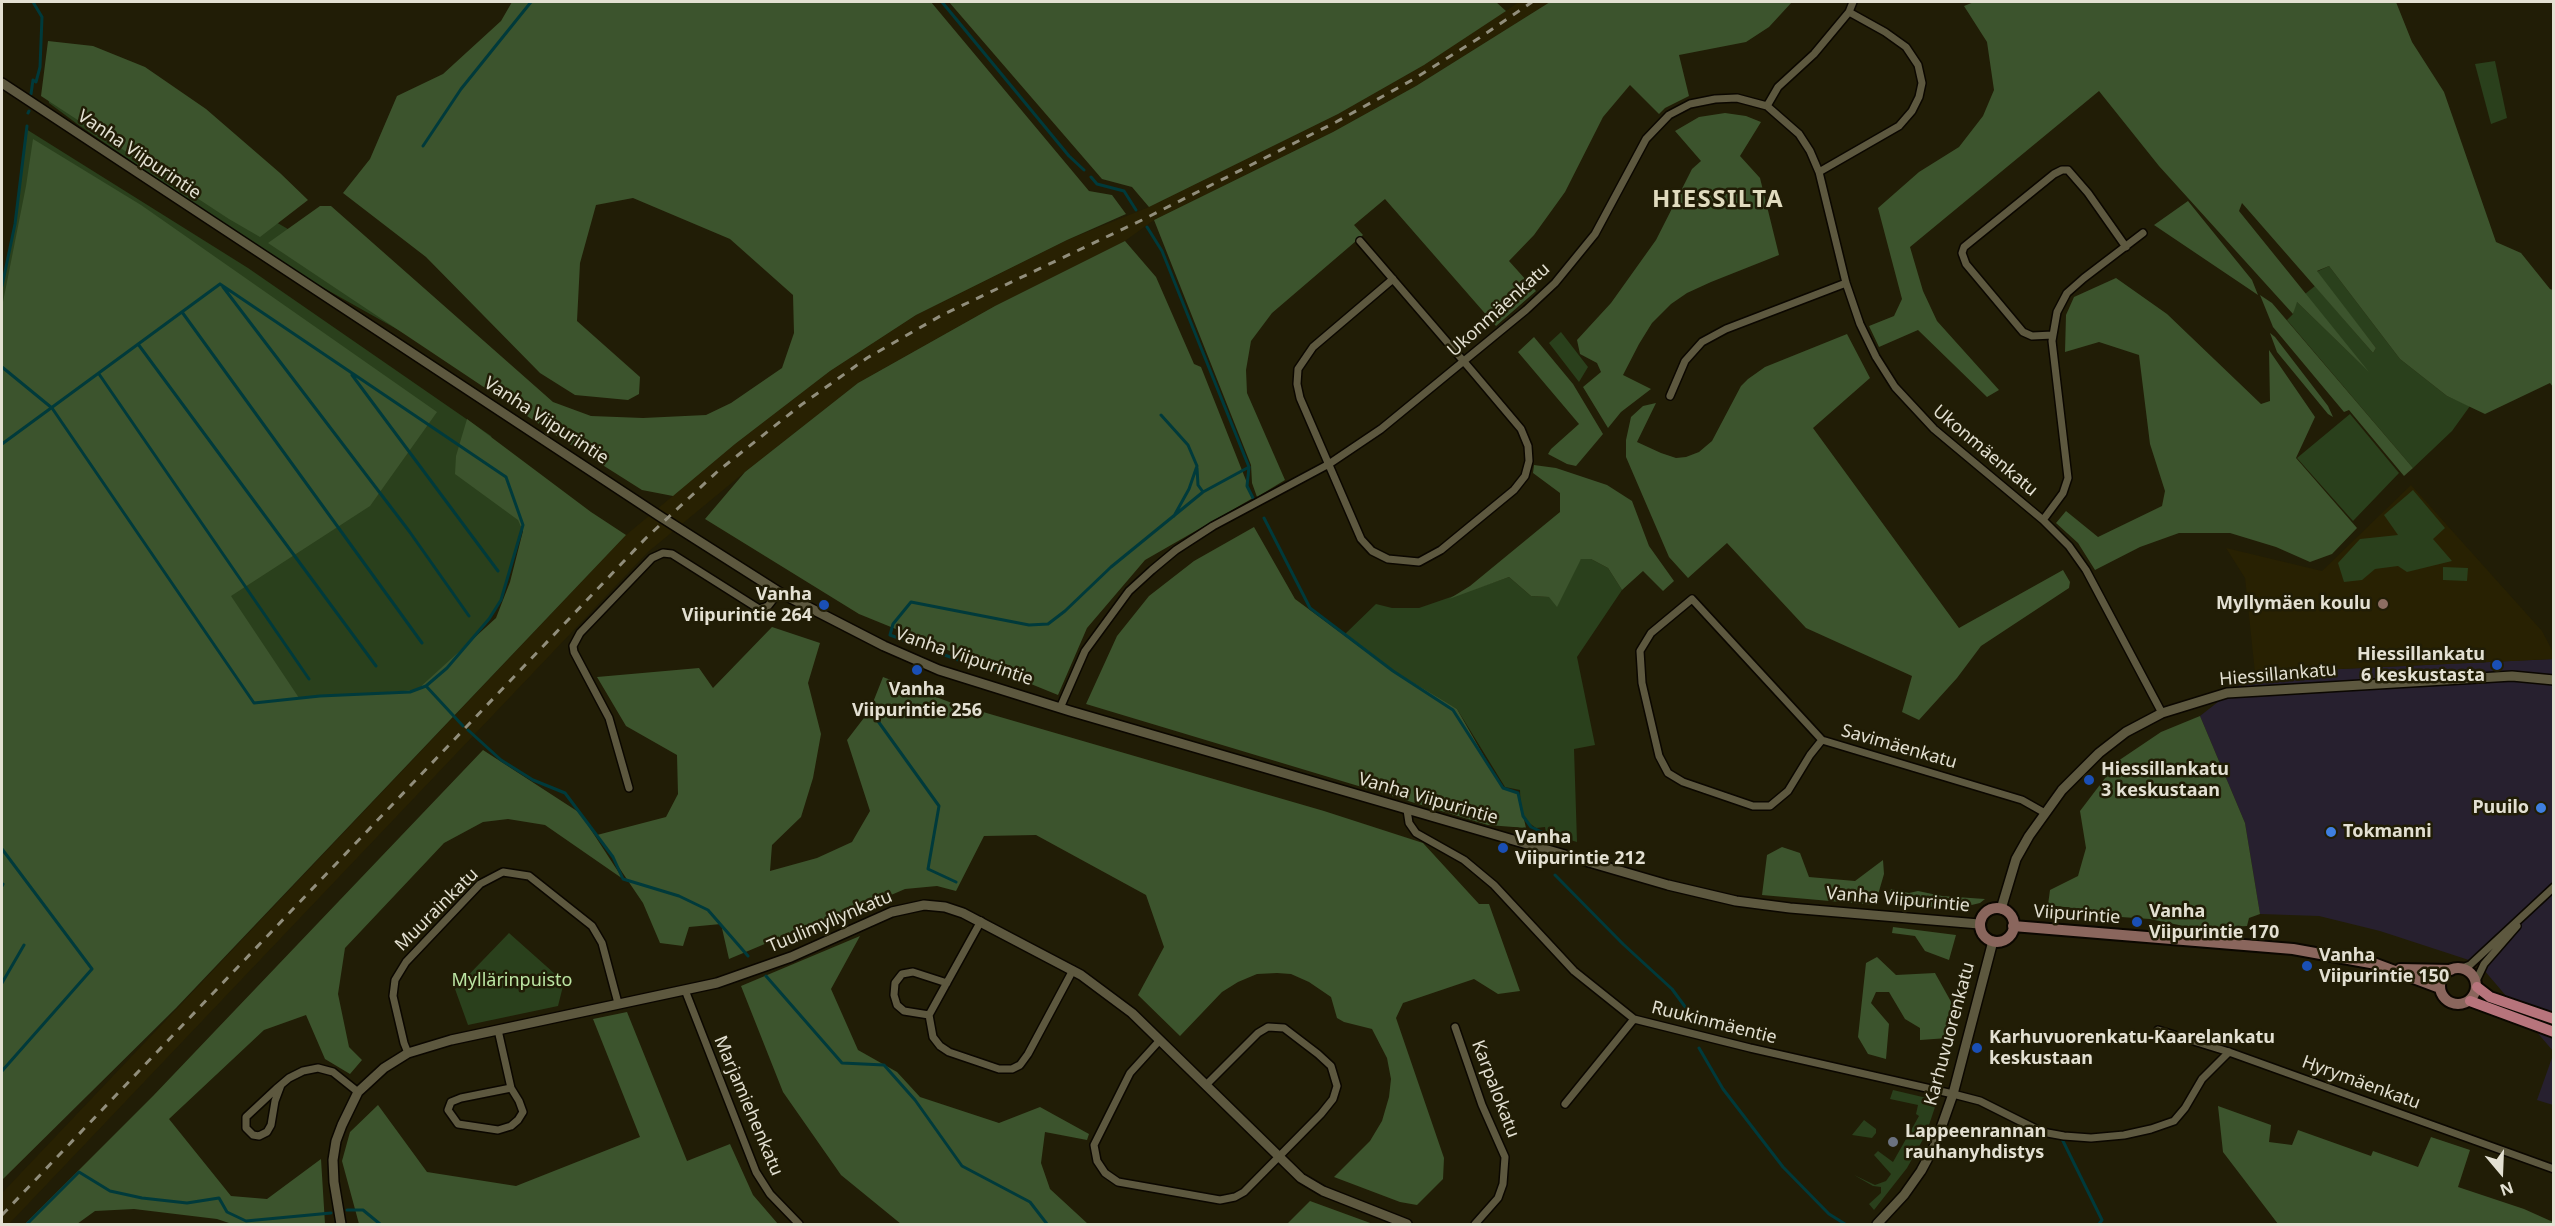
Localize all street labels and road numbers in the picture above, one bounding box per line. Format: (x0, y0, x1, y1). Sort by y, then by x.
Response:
street label: Vanha Viipurintie (73, 106, 205, 204)
street label: Ukonmäenkatu (1443, 258, 1555, 362)
street label: Vanha Viipurintie (480, 373, 612, 469)
street label: Ukonmäenkatu (1928, 401, 2042, 501)
street label: Vanha Viipurintie (892, 623, 1036, 691)
street label: Hiessillankatu (2218, 659, 2338, 691)
street label: Savimäenkatu (1839, 720, 1959, 774)
street label: Vanha Viipurintie (1356, 769, 1500, 829)
street label: Muurainkatu (391, 864, 483, 956)
street label: Vanha Viipurintie (1825, 883, 1971, 917)
street label: Tuulimyllynkatu (764, 886, 896, 958)
street label: Viipurintie (2033, 901, 2121, 929)
street label: Karhuvuorenkatu (1920, 960, 1980, 1108)
street label: Ruukinmäentie (1649, 997, 1779, 1049)
street label: Marjamiehenkatu (709, 1033, 787, 1179)
street label: Karpalokatu (1467, 1037, 1523, 1141)
street label: Hyrymäenkatu (2299, 1052, 2423, 1114)

